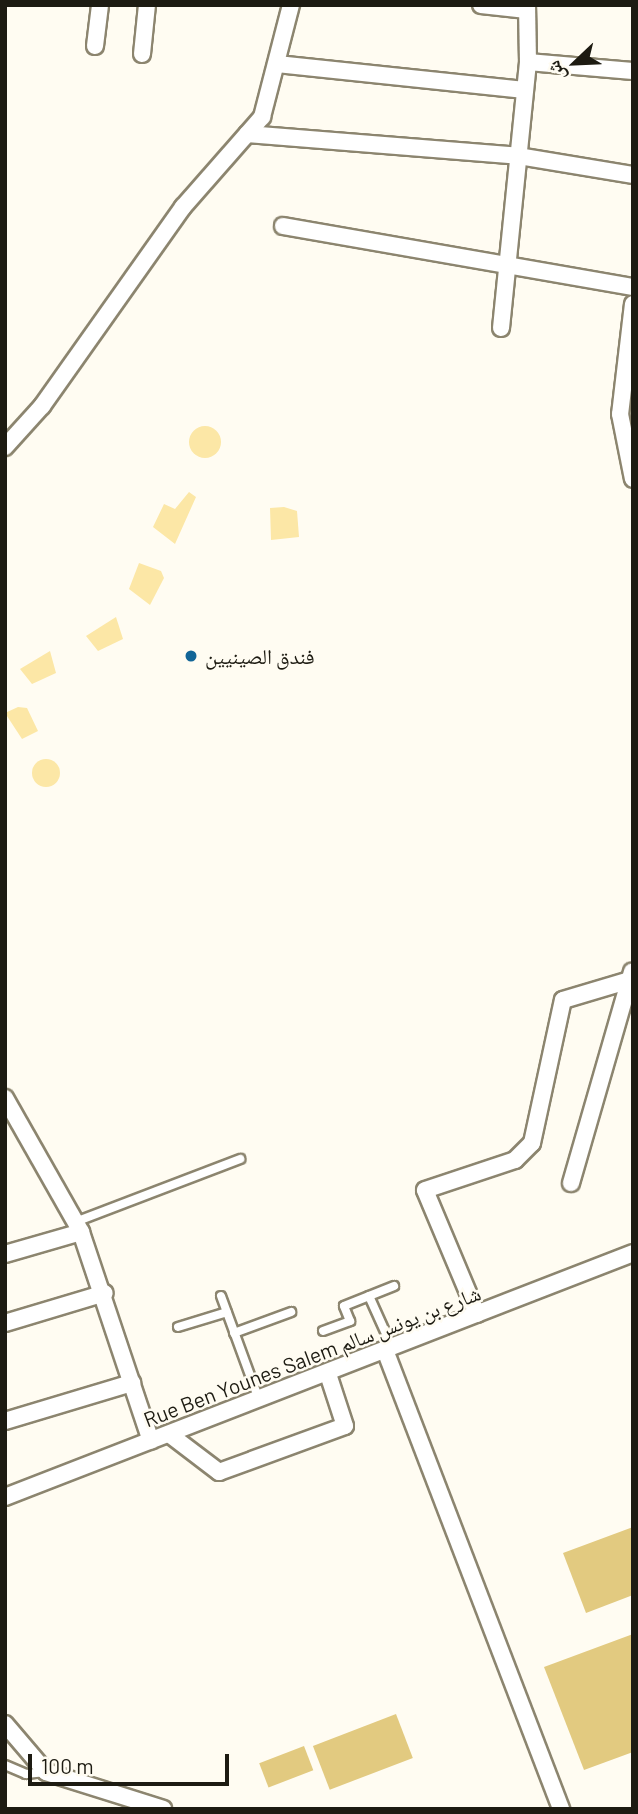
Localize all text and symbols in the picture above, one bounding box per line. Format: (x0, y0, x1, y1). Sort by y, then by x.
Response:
north arrow (540, 28, 610, 98)
text: ش (541, 58, 570, 85)
place label: فندق الصينيين (205, 643, 315, 669)
marker: فندق الصينيين (183, 648, 199, 664)
street label: Rue Ben Younes Salem شارع بن يونس سالم (140, 1280, 484, 1432)
scale bar (32, 1741, 233, 1785)
text: 100 m (41, 1753, 94, 1778)

